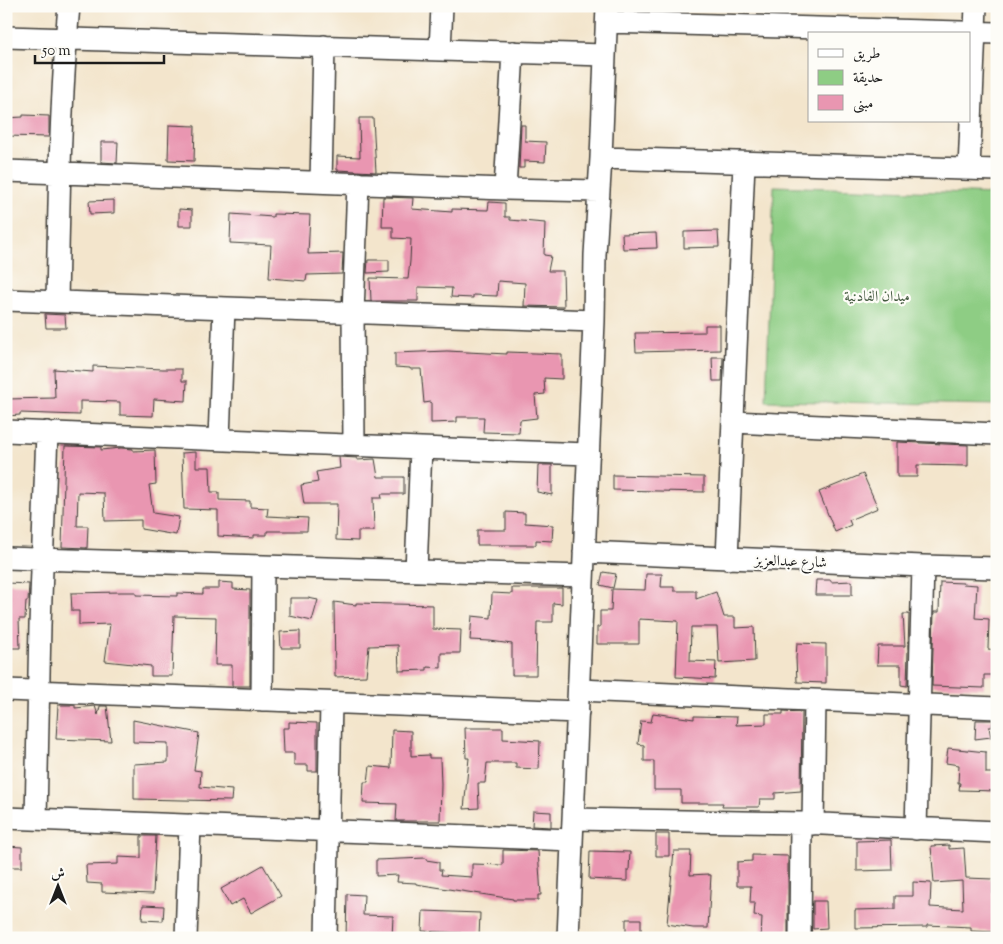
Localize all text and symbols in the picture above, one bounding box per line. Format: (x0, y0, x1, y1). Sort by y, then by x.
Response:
scale bar (35, 32, 164, 64)
legend (808, 32, 970, 122)
text: 50 m (41, 41, 71, 62)
text: طريق (853, 44, 880, 65)
text: حديقة (853, 68, 883, 89)
text: مبنى (853, 94, 873, 115)
park label: ميدان الفادنية (844, 287, 910, 308)
street label: شارع عبدالعزيز (753, 551, 827, 575)
north arrow (32, 862, 82, 912)
text: ش (51, 865, 65, 885)

